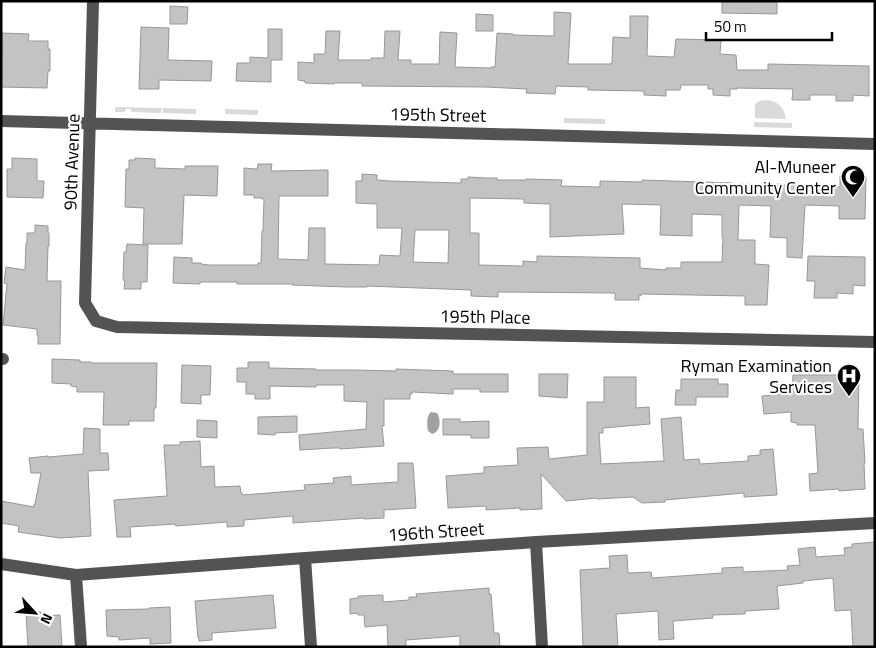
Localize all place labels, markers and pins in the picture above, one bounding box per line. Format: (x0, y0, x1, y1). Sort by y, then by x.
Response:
place label: Al-Muneer Community Center (695, 153, 836, 201)
mosque icon: Al-Muneer Community Center (840, 164, 866, 198)
place label: Ryman Examination Services (680, 352, 832, 400)
hospital icon: Ryman Examination Services (836, 363, 862, 397)

